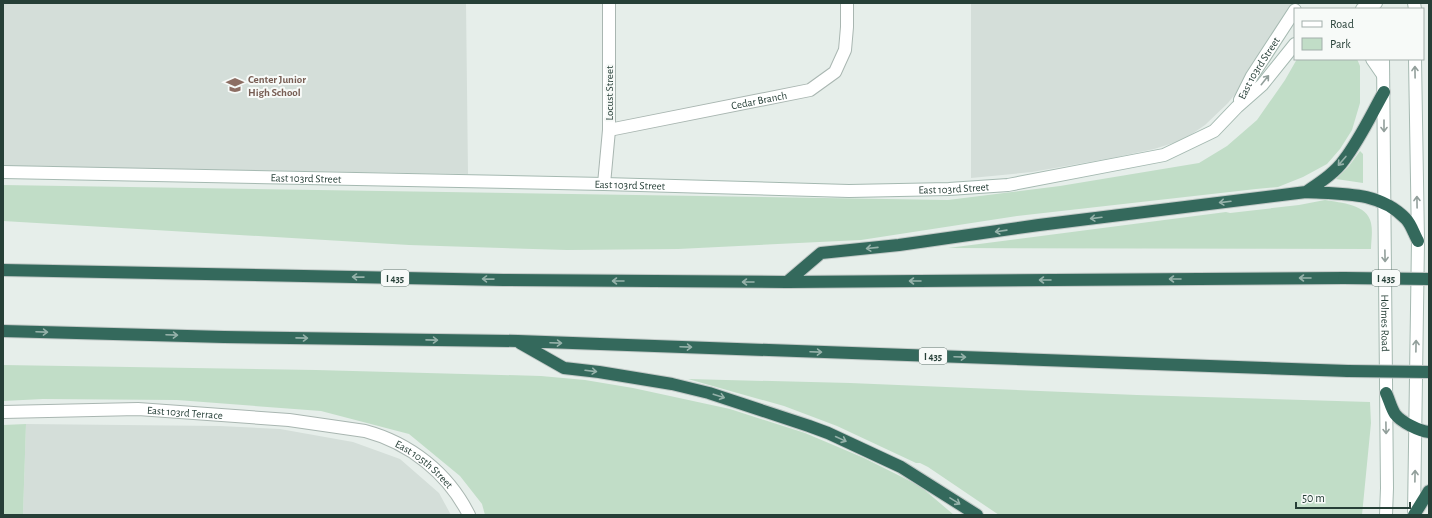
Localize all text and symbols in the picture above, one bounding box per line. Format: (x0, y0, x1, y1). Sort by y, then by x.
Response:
legend (1294, 8, 1424, 60)
text: Road (1330, 18, 1354, 30)
street label: East 103rd Street (1236, 35, 1282, 101)
text: Park (1330, 38, 1351, 50)
street label: Locust Street (604, 65, 615, 120)
one-way arrow (1411, 66, 1419, 79)
place label: Center Junior High School (248, 74, 306, 98)
school or university icon: Center Junior High School (225, 75, 245, 95)
one-way arrow (1261, 75, 1270, 85)
street label: Cedar Branch (730, 90, 788, 112)
one-way arrow (1380, 119, 1388, 132)
one-way arrow (1338, 156, 1347, 166)
street label: East 103rd Street (270, 172, 342, 185)
street label: East 103rd Street (594, 179, 666, 192)
street label: East 103rd Street (918, 181, 990, 196)
one-way arrow (1413, 196, 1421, 209)
one-way arrow (1218, 198, 1231, 206)
one-way arrow (1090, 214, 1103, 222)
one-way arrow (995, 227, 1008, 235)
one-way arrow (866, 244, 879, 252)
one-way arrow (1381, 249, 1389, 262)
road number: I 435 (381, 270, 409, 286)
road number: I 435 (1372, 270, 1400, 286)
one-way arrow (352, 273, 365, 281)
one-way arrow (1299, 274, 1312, 282)
one-way arrow (1169, 275, 1182, 283)
one-way arrow (482, 276, 495, 283)
one-way arrow (1039, 276, 1052, 284)
one-way arrow (612, 277, 625, 285)
one-way arrow (909, 277, 922, 285)
one-way arrow (742, 278, 755, 286)
street label: Holmes Road (1379, 294, 1391, 352)
one-way arrow (35, 328, 48, 336)
one-way arrow (165, 332, 178, 339)
one-way arrow (295, 334, 308, 342)
one-way arrow (425, 336, 438, 344)
one-way arrow (549, 339, 562, 347)
one-way arrow (1412, 340, 1420, 353)
one-way arrow (679, 344, 692, 351)
one-way arrow (809, 348, 822, 356)
road number: I 435 (919, 348, 947, 364)
one-way arrow (953, 353, 966, 361)
one-way arrow (584, 367, 597, 375)
one-way arrow (712, 393, 725, 400)
street label: East 103rd Terrace (146, 405, 223, 421)
one-way arrow (1383, 421, 1390, 434)
one-way arrow (835, 436, 847, 443)
street label: East 105th Street (393, 438, 455, 491)
one-way arrow (1411, 470, 1419, 483)
scale bar (1296, 484, 1410, 510)
text: 50 m (1302, 492, 1325, 504)
one-way arrow (949, 497, 960, 505)

